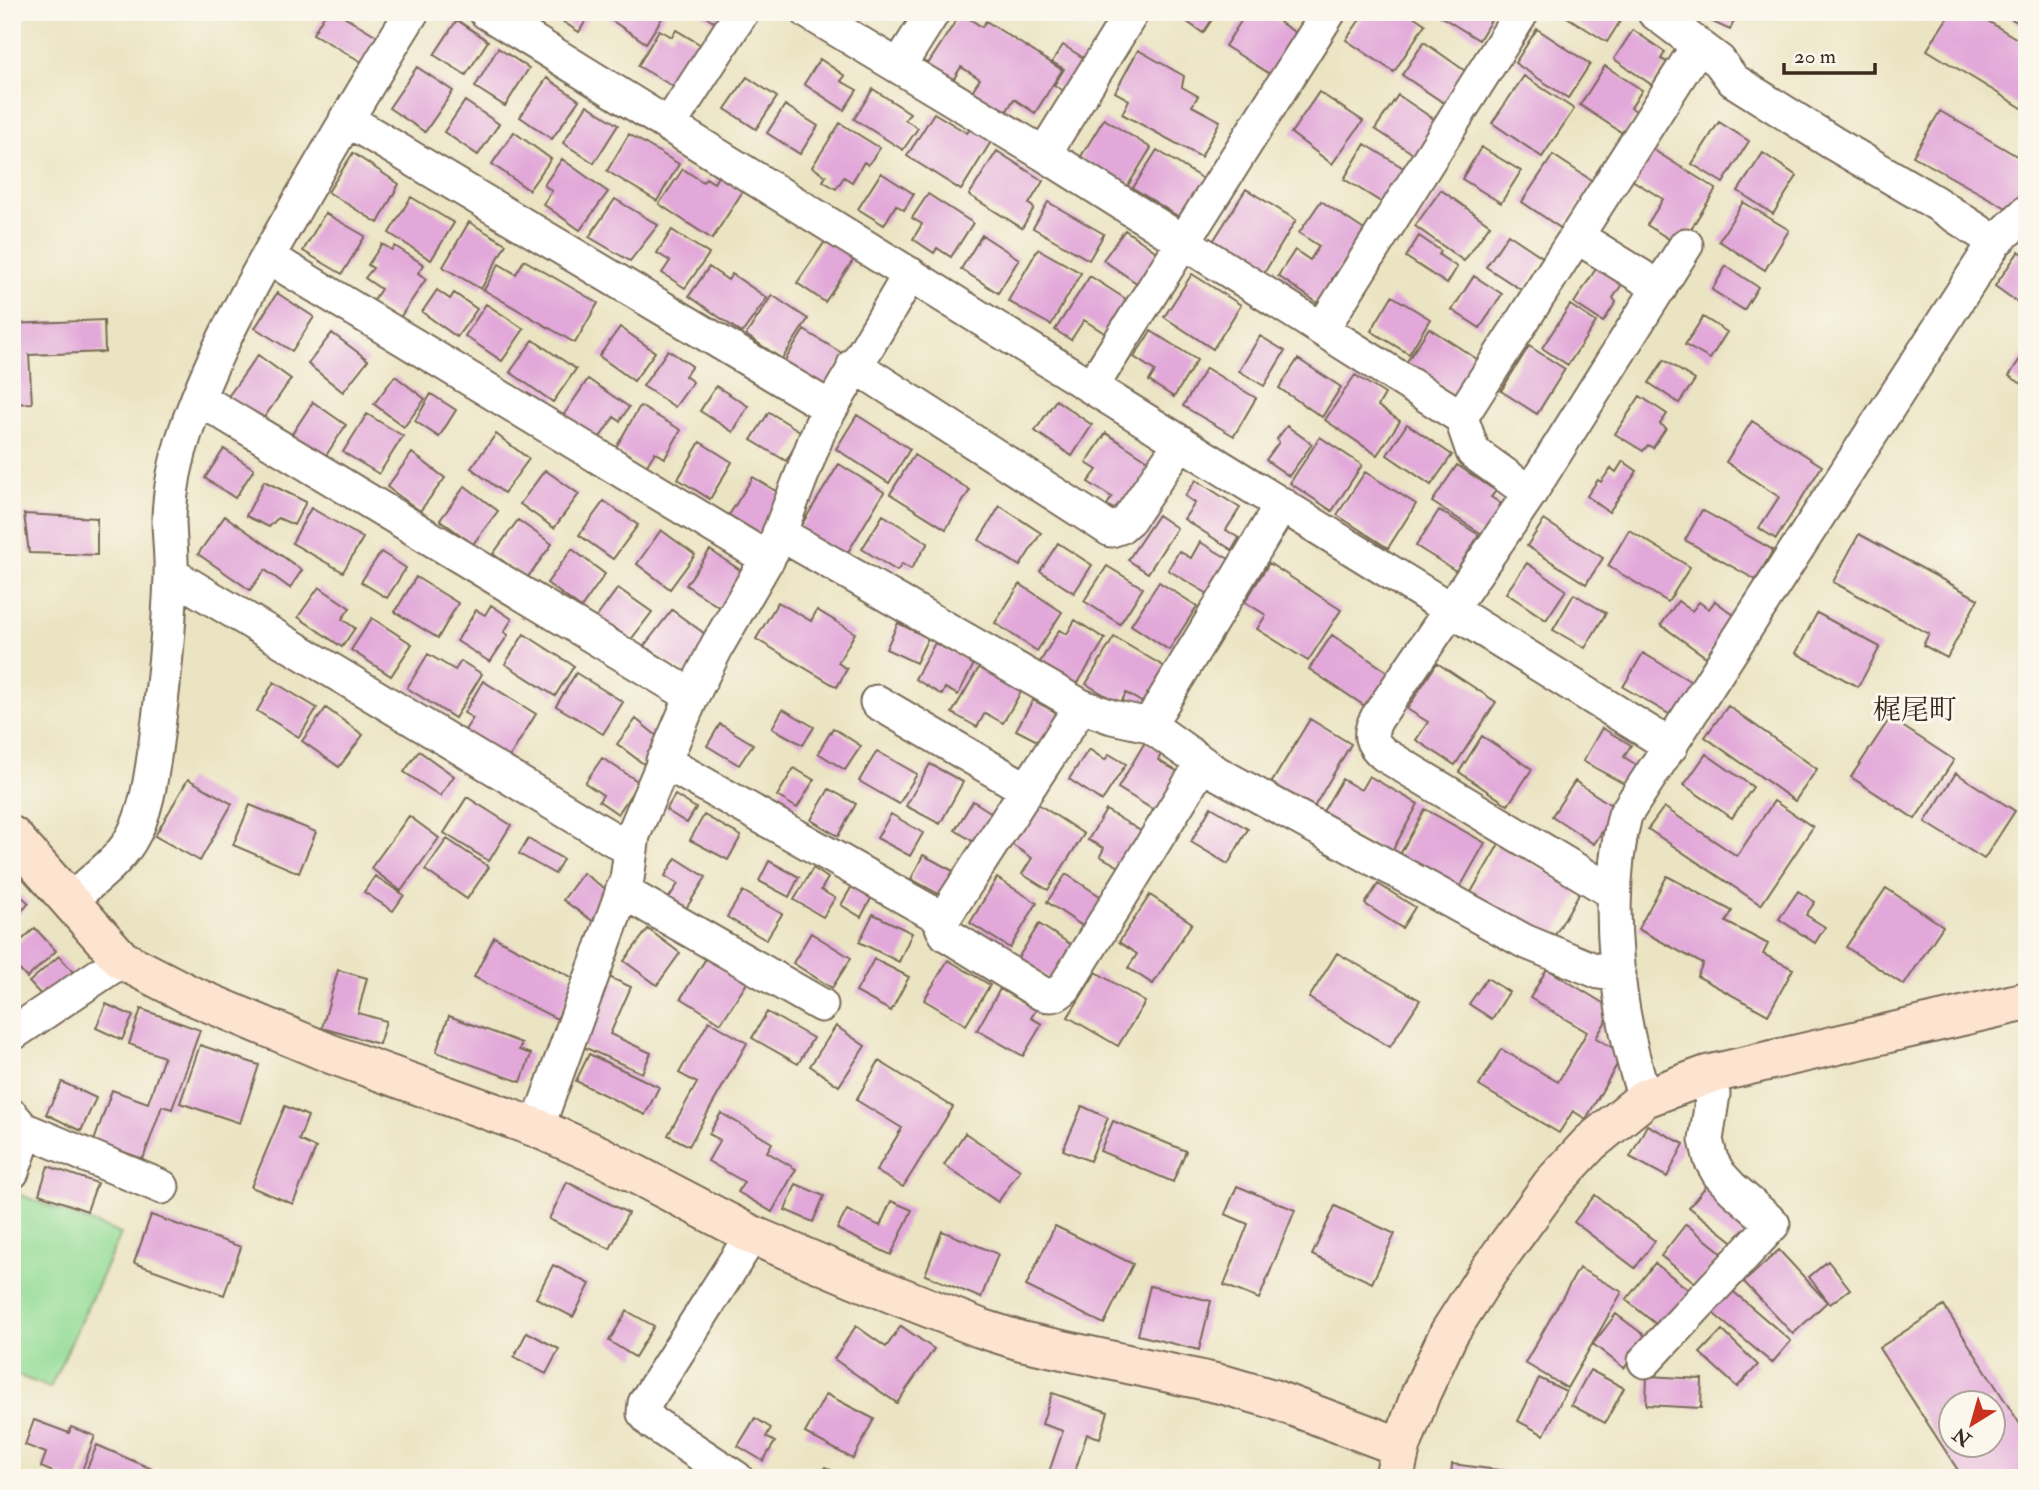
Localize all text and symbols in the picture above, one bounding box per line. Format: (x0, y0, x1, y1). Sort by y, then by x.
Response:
scale bar (1784, 32, 1874, 76)
text: 20 m (1794, 43, 1836, 70)
district label: 梶尾町 (1873, 693, 1957, 728)
north arrow (1938, 1388, 2008, 1458)
text: N (1948, 1421, 1977, 1452)

